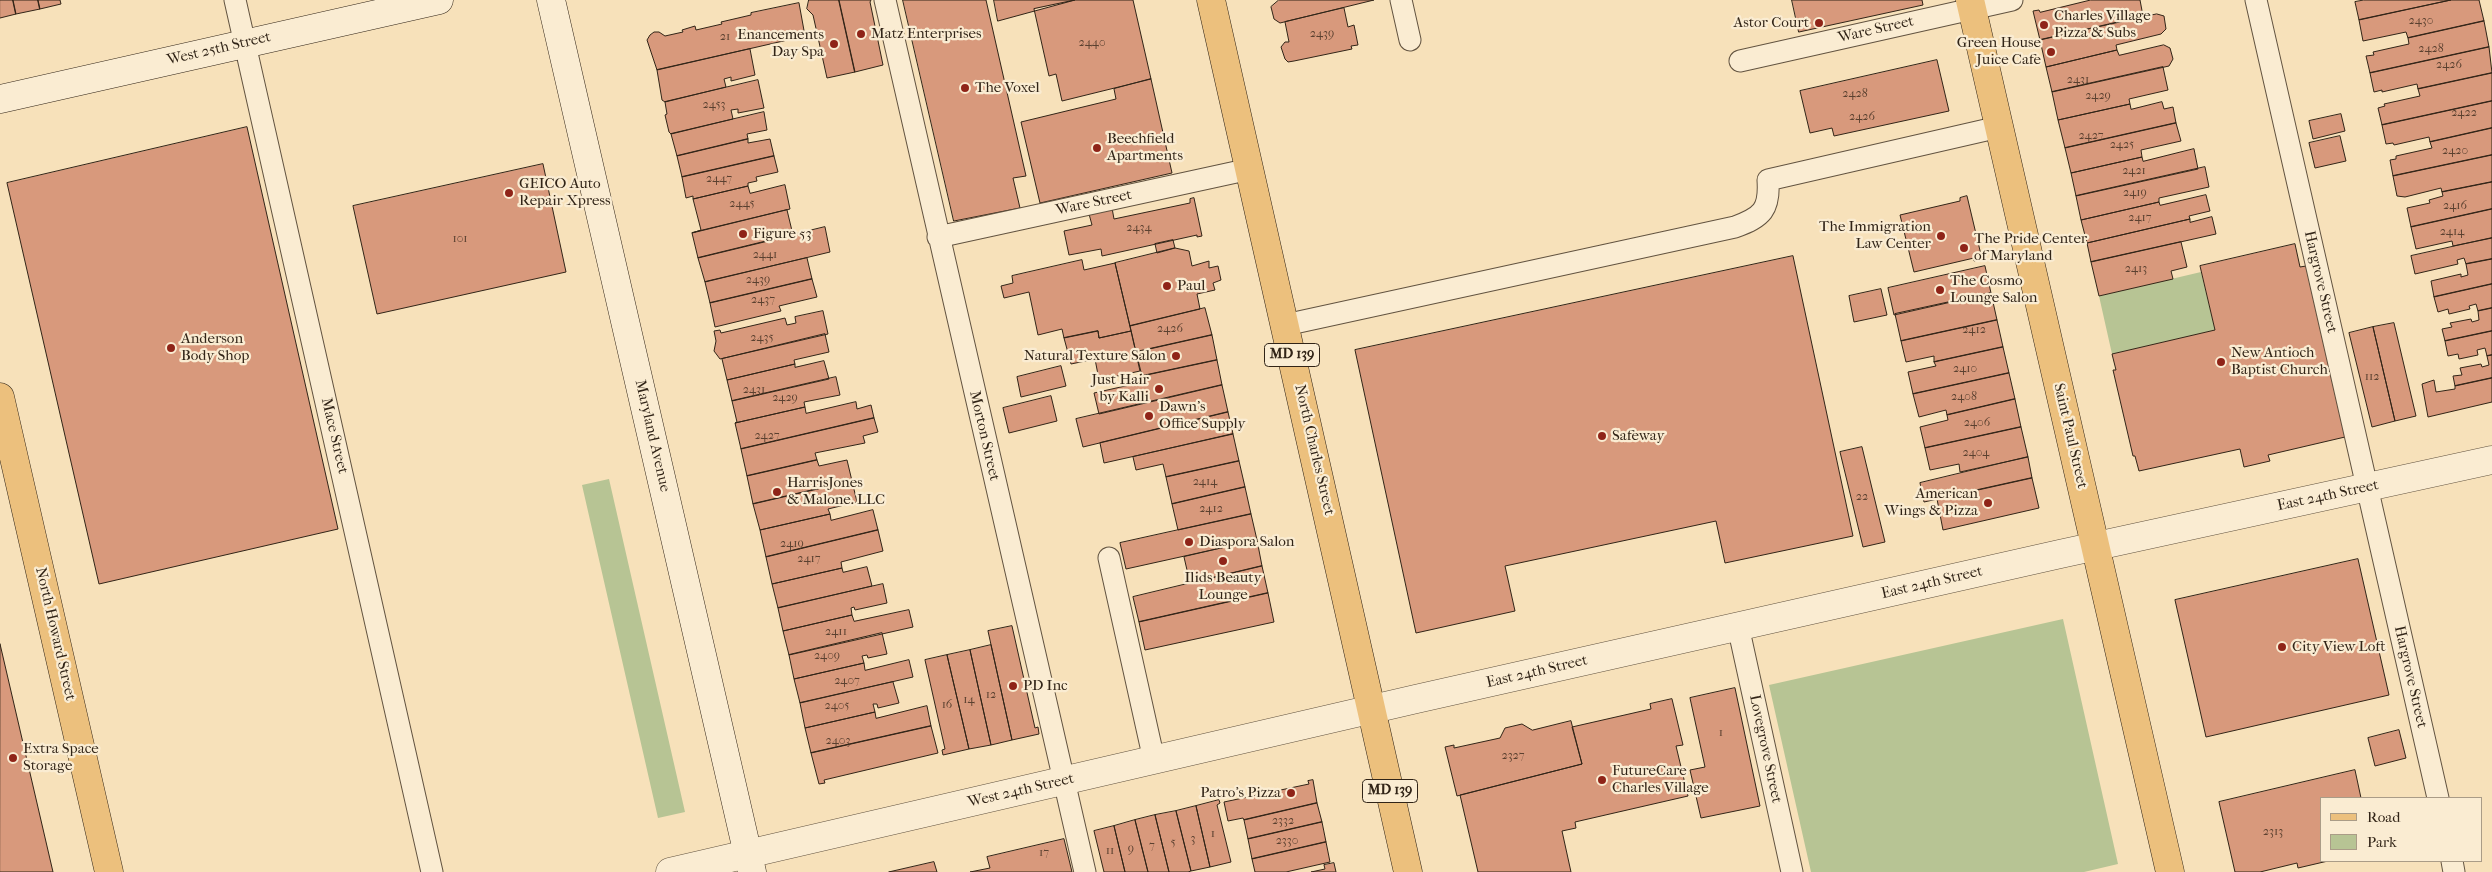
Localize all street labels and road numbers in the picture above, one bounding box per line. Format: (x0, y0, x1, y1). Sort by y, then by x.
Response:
street label: Ware Street (1836, 13, 1916, 47)
street label: West 25th Street (165, 28, 273, 70)
street label: Ware Street (1054, 186, 1134, 220)
street label: Hargrove Street (2300, 229, 2340, 335)
road number: MD 139 (1264, 344, 1320, 366)
street label: Maryland Avenue (630, 378, 674, 494)
street label: Saint Paul Street (2049, 382, 2091, 490)
street label: North Charles Street (1290, 383, 1338, 517)
street label: Morton Street (965, 389, 1003, 483)
street label: Mace Street (317, 396, 351, 476)
street label: East 24th Street (2276, 476, 2380, 516)
street label: East 24th Street (1880, 563, 1984, 603)
street label: North Howard Street (31, 566, 79, 702)
street label: Hargrove Street (2390, 624, 2430, 730)
street label: East 24th Street (1485, 652, 1589, 692)
street label: Lovegrove Street (1745, 693, 1785, 805)
street label: West 24th Street (966, 770, 1076, 812)
road number: MD 139 (1362, 779, 1418, 802)

